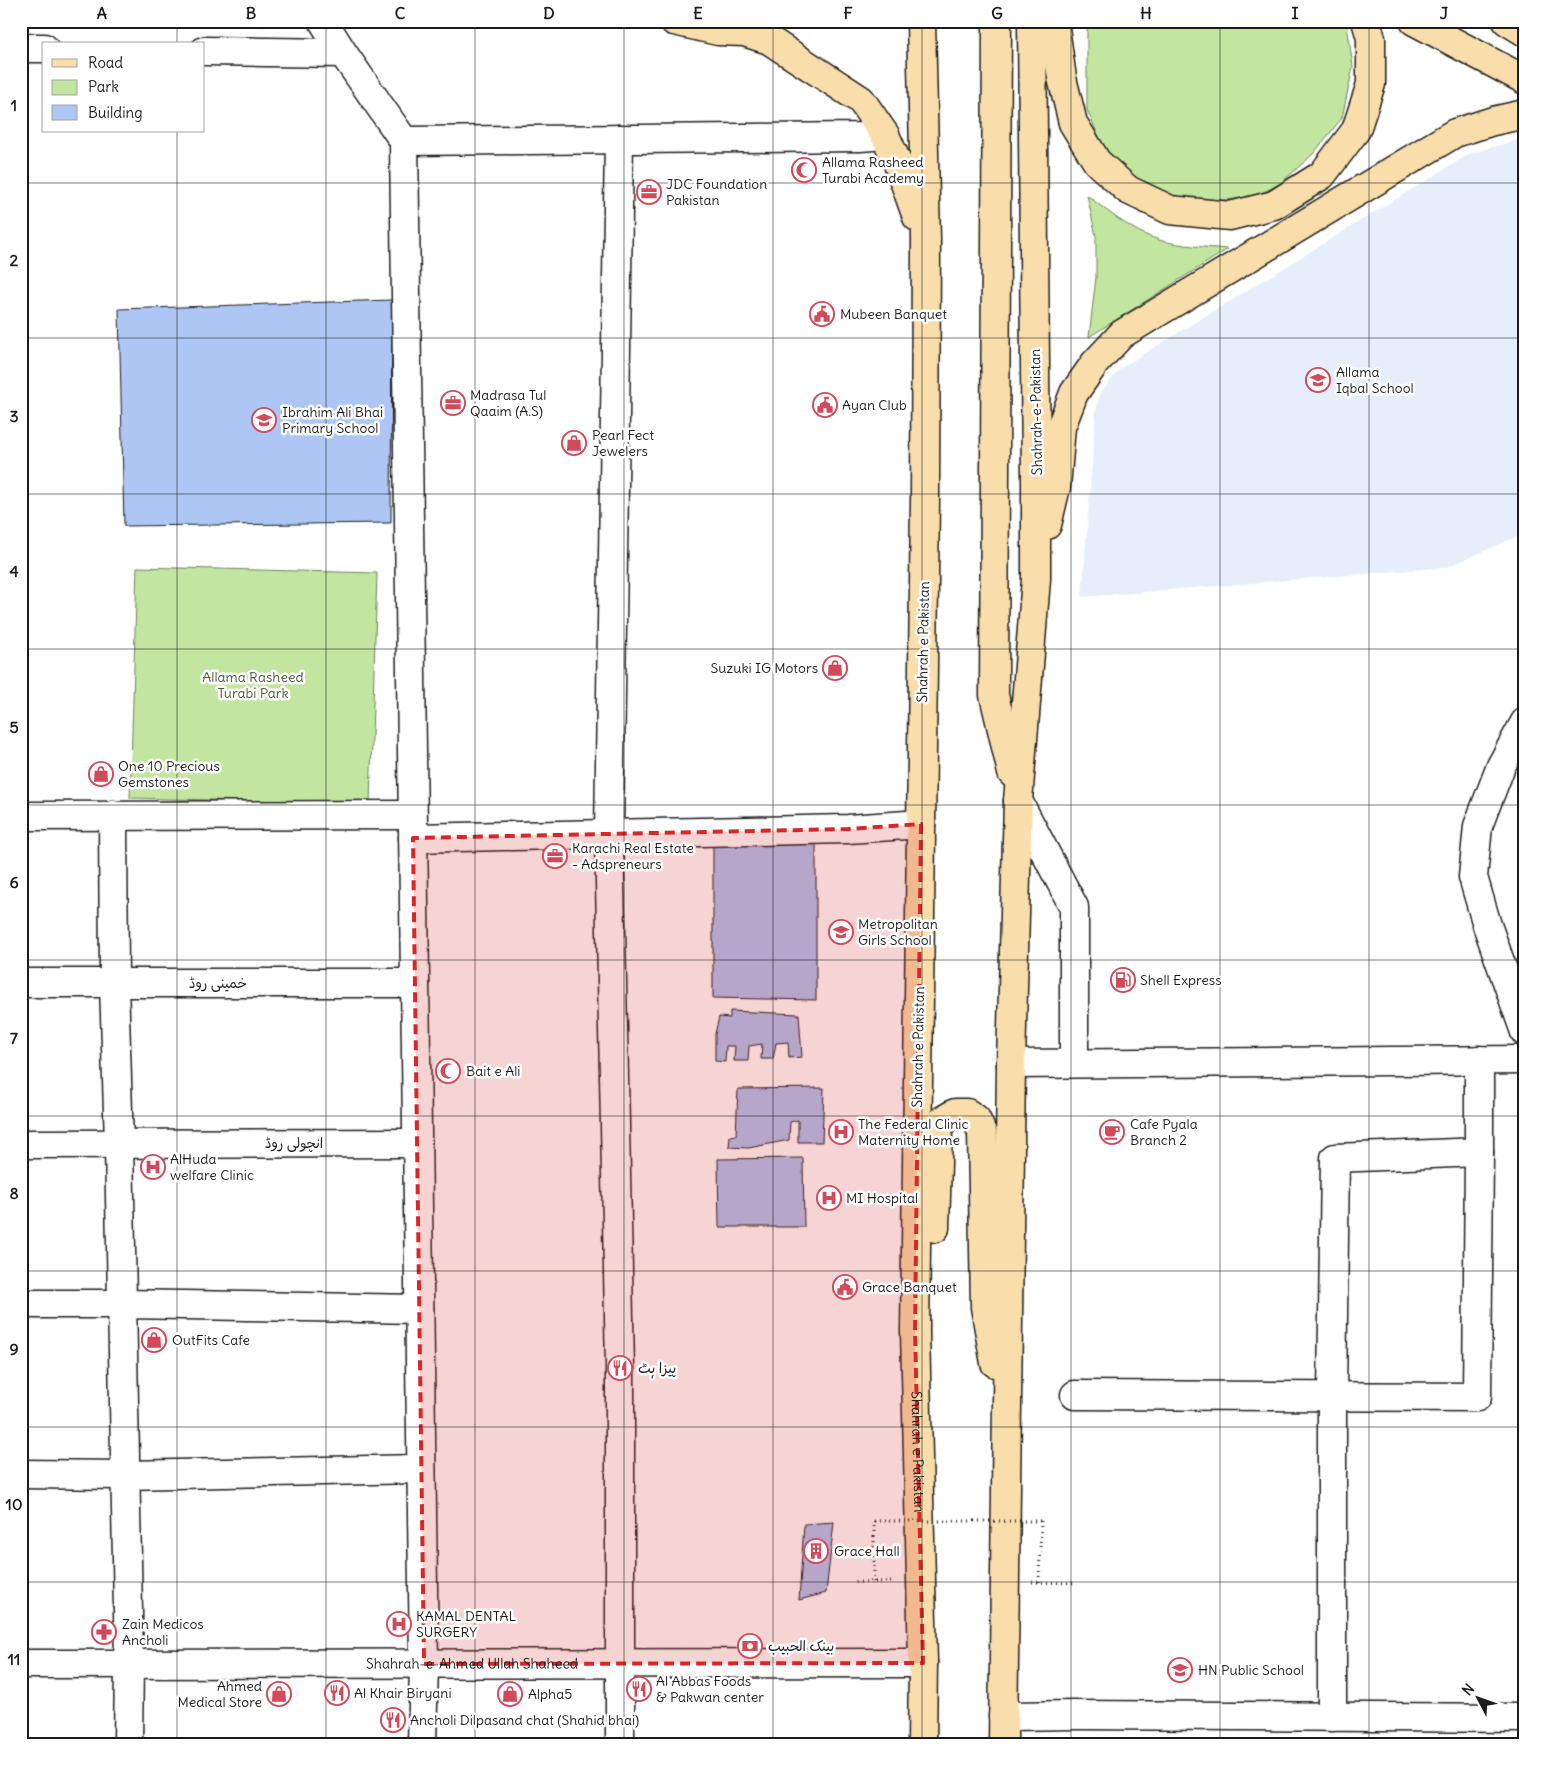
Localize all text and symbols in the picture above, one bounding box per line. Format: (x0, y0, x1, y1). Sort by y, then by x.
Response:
text: A (97, 3, 107, 23)
text: B (246, 3, 257, 23)
text: C (395, 3, 406, 23)
text: D (543, 3, 555, 23)
text: E (693, 3, 703, 23)
text: F (843, 3, 853, 23)
text: G (991, 3, 1003, 23)
text: H (1140, 3, 1152, 23)
text: I (1292, 3, 1299, 23)
text: J (1440, 3, 1449, 23)
legend (42, 42, 205, 132)
text: Road (88, 53, 123, 72)
text: Park (88, 77, 119, 96)
text: 1 (11, 95, 17, 115)
text: Building (88, 103, 143, 122)
place label: Allama Rasheed Turabi Academy (822, 153, 924, 187)
mosque icon: Allama Rasheed Turabi Academy (791, 157, 817, 183)
place label: JDC Foundation Pakistan (666, 175, 767, 209)
office icon: JDC Foundation Pakistan (636, 179, 662, 205)
text: 2 (10, 250, 19, 270)
public building icon: Mubeen Banquet (809, 301, 835, 327)
place label: Mubeen Banquet (840, 305, 947, 323)
street label: Shahrah-e-Pakistan (1026, 349, 1046, 475)
place label: Allama Iqbal School (1336, 363, 1414, 397)
school or university icon: Allama Iqbal School (1305, 367, 1331, 393)
place label: Madrasa Tul Qaaim (A.S) (470, 386, 546, 420)
office icon: Madrasa Tul Qaaim (A.S) (440, 390, 466, 416)
public building icon: Ayan Club (812, 392, 838, 418)
place label: Ayan Club (842, 396, 907, 414)
place label: Ibrahim Ali Bhai Primary School (282, 403, 383, 437)
text: 3 (9, 406, 19, 426)
school or university icon: Ibrahim Ali Bhai Primary School (251, 407, 277, 433)
place label: Pearl Fect Jewelers (592, 426, 654, 460)
shop icon: Pearl Fect Jewelers (561, 430, 587, 456)
text: 4 (9, 561, 19, 581)
street label: Shahrah e Pakistan (913, 581, 933, 703)
shop icon: Suzuki IG Motors (822, 655, 848, 681)
place label: Suzuki IG Motors (711, 659, 818, 677)
park label: Allama Rasheed Turabi Park (202, 668, 304, 702)
text: 5 (9, 717, 19, 737)
place label: One 10 Precious Gemstones (118, 757, 220, 791)
shop icon: One 10 Precious Gemstones (88, 761, 114, 787)
place label: Karachi Real Estate - Adspreneurs (572, 839, 694, 873)
office icon: Karachi Real Estate - Adspreneurs (542, 843, 568, 869)
text: 6 (9, 872, 19, 892)
place label: Metropolitan Girls School (858, 915, 938, 949)
school or university icon: Metropolitan Girls School (828, 919, 854, 945)
fuel station icon: Shell Express (1110, 967, 1136, 993)
place label: Shell Express (1140, 971, 1222, 989)
street label: خمینی روڈ (189, 974, 247, 992)
street label: Shahrah e Pakistan (908, 986, 928, 1108)
text: 7 (10, 1028, 18, 1048)
mosque icon: Bait e Ali (435, 1058, 461, 1084)
place label: Bait e Ali (466, 1062, 521, 1080)
place label: The Federal Clinic Maternity Home (858, 1115, 969, 1149)
place label: Cafe Pyala Branch 2 (1130, 1115, 1198, 1149)
hospital icon: The Federal Clinic Maternity Home (828, 1119, 854, 1145)
cafe icon: Cafe Pyala Branch 2 (1099, 1119, 1125, 1145)
street label: انچولی روڈ (265, 1134, 323, 1153)
place label: AlHuda welfare Clinic (170, 1150, 254, 1184)
hospital icon: AlHuda welfare Clinic (140, 1154, 166, 1180)
text: 8 (9, 1183, 19, 1203)
hospital icon: MI Hospital (816, 1185, 842, 1211)
place label: MI Hospital (846, 1189, 918, 1207)
public building icon: Grace Banquet (832, 1274, 858, 1300)
place label: Grace Banquet (862, 1278, 957, 1296)
shop icon: OutFits Cafe (141, 1327, 167, 1353)
place label: OutFits Cafe (172, 1331, 250, 1349)
text: 9 (9, 1339, 19, 1359)
restaurant icon: پیزا ہٹ (607, 1355, 633, 1381)
place label: پیزا ہٹ (638, 1359, 676, 1379)
street label: Shahrah e Pakistan (907, 1391, 928, 1513)
text: 10 (6, 1494, 22, 1514)
building icon: Grace Hall (803, 1538, 829, 1564)
place label: Grace Hall (834, 1542, 900, 1560)
place label: KAMAL DENTAL SURGERY (416, 1607, 516, 1641)
hospital icon: KAMAL DENTAL SURGERY (386, 1611, 412, 1637)
place label: Zain Medicos Ancholi (122, 1615, 204, 1649)
pharmacy icon: Zain Medicos Ancholi (91, 1619, 117, 1645)
bank icon: بينک الحبيب (737, 1633, 763, 1659)
place label: بينک الحبيب (768, 1637, 834, 1655)
text: 11 (8, 1649, 20, 1669)
street label: Shahrah-e-Ahmed Ullah Shaheed (366, 1654, 578, 1673)
school or university icon: HN Public School (1167, 1657, 1193, 1683)
place label: HN Public School (1198, 1661, 1304, 1679)
place label: Al Abbas Foods & Pakwan center (656, 1672, 764, 1706)
north arrow (1454, 1672, 1504, 1722)
restaurant icon: Al Abbas Foods & Pakwan center (626, 1676, 652, 1702)
place label: Ahmed Medical Store (177, 1677, 262, 1711)
restaurant icon: Al Khair Biryani (324, 1680, 350, 1706)
text: N (1458, 1680, 1478, 1699)
shop icon: Ahmed Medical Store (266, 1681, 292, 1707)
shop icon: Alpha5 (497, 1681, 523, 1707)
place label: Al Khair Biryani (354, 1684, 452, 1702)
place label: Alpha5 (528, 1685, 572, 1703)
restaurant icon: Ancholi Dilpasand chat (Shahid bhai) (380, 1707, 406, 1733)
place label: Ancholi Dilpasand chat (Shahid bhai) (410, 1711, 639, 1729)

